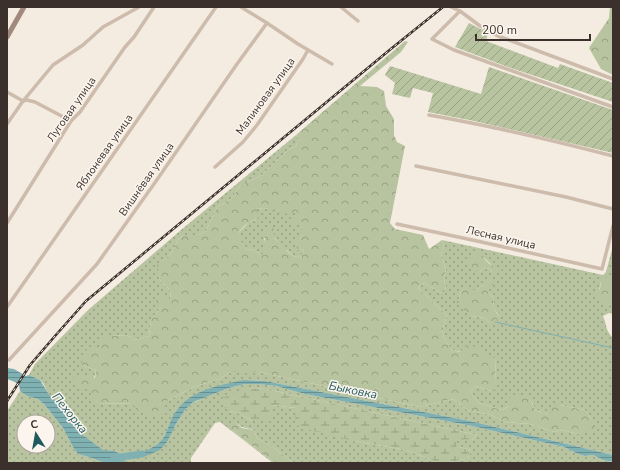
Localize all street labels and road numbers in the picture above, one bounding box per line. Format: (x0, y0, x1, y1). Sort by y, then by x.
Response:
street label: Малиновая улица (232, 55, 299, 138)
street label: Луговая улица (43, 74, 99, 145)
street label: Яблоневая улица (73, 111, 136, 193)
street label: Вишнёвая улица (115, 140, 177, 219)
street label: Лесная улица (465, 222, 537, 253)

